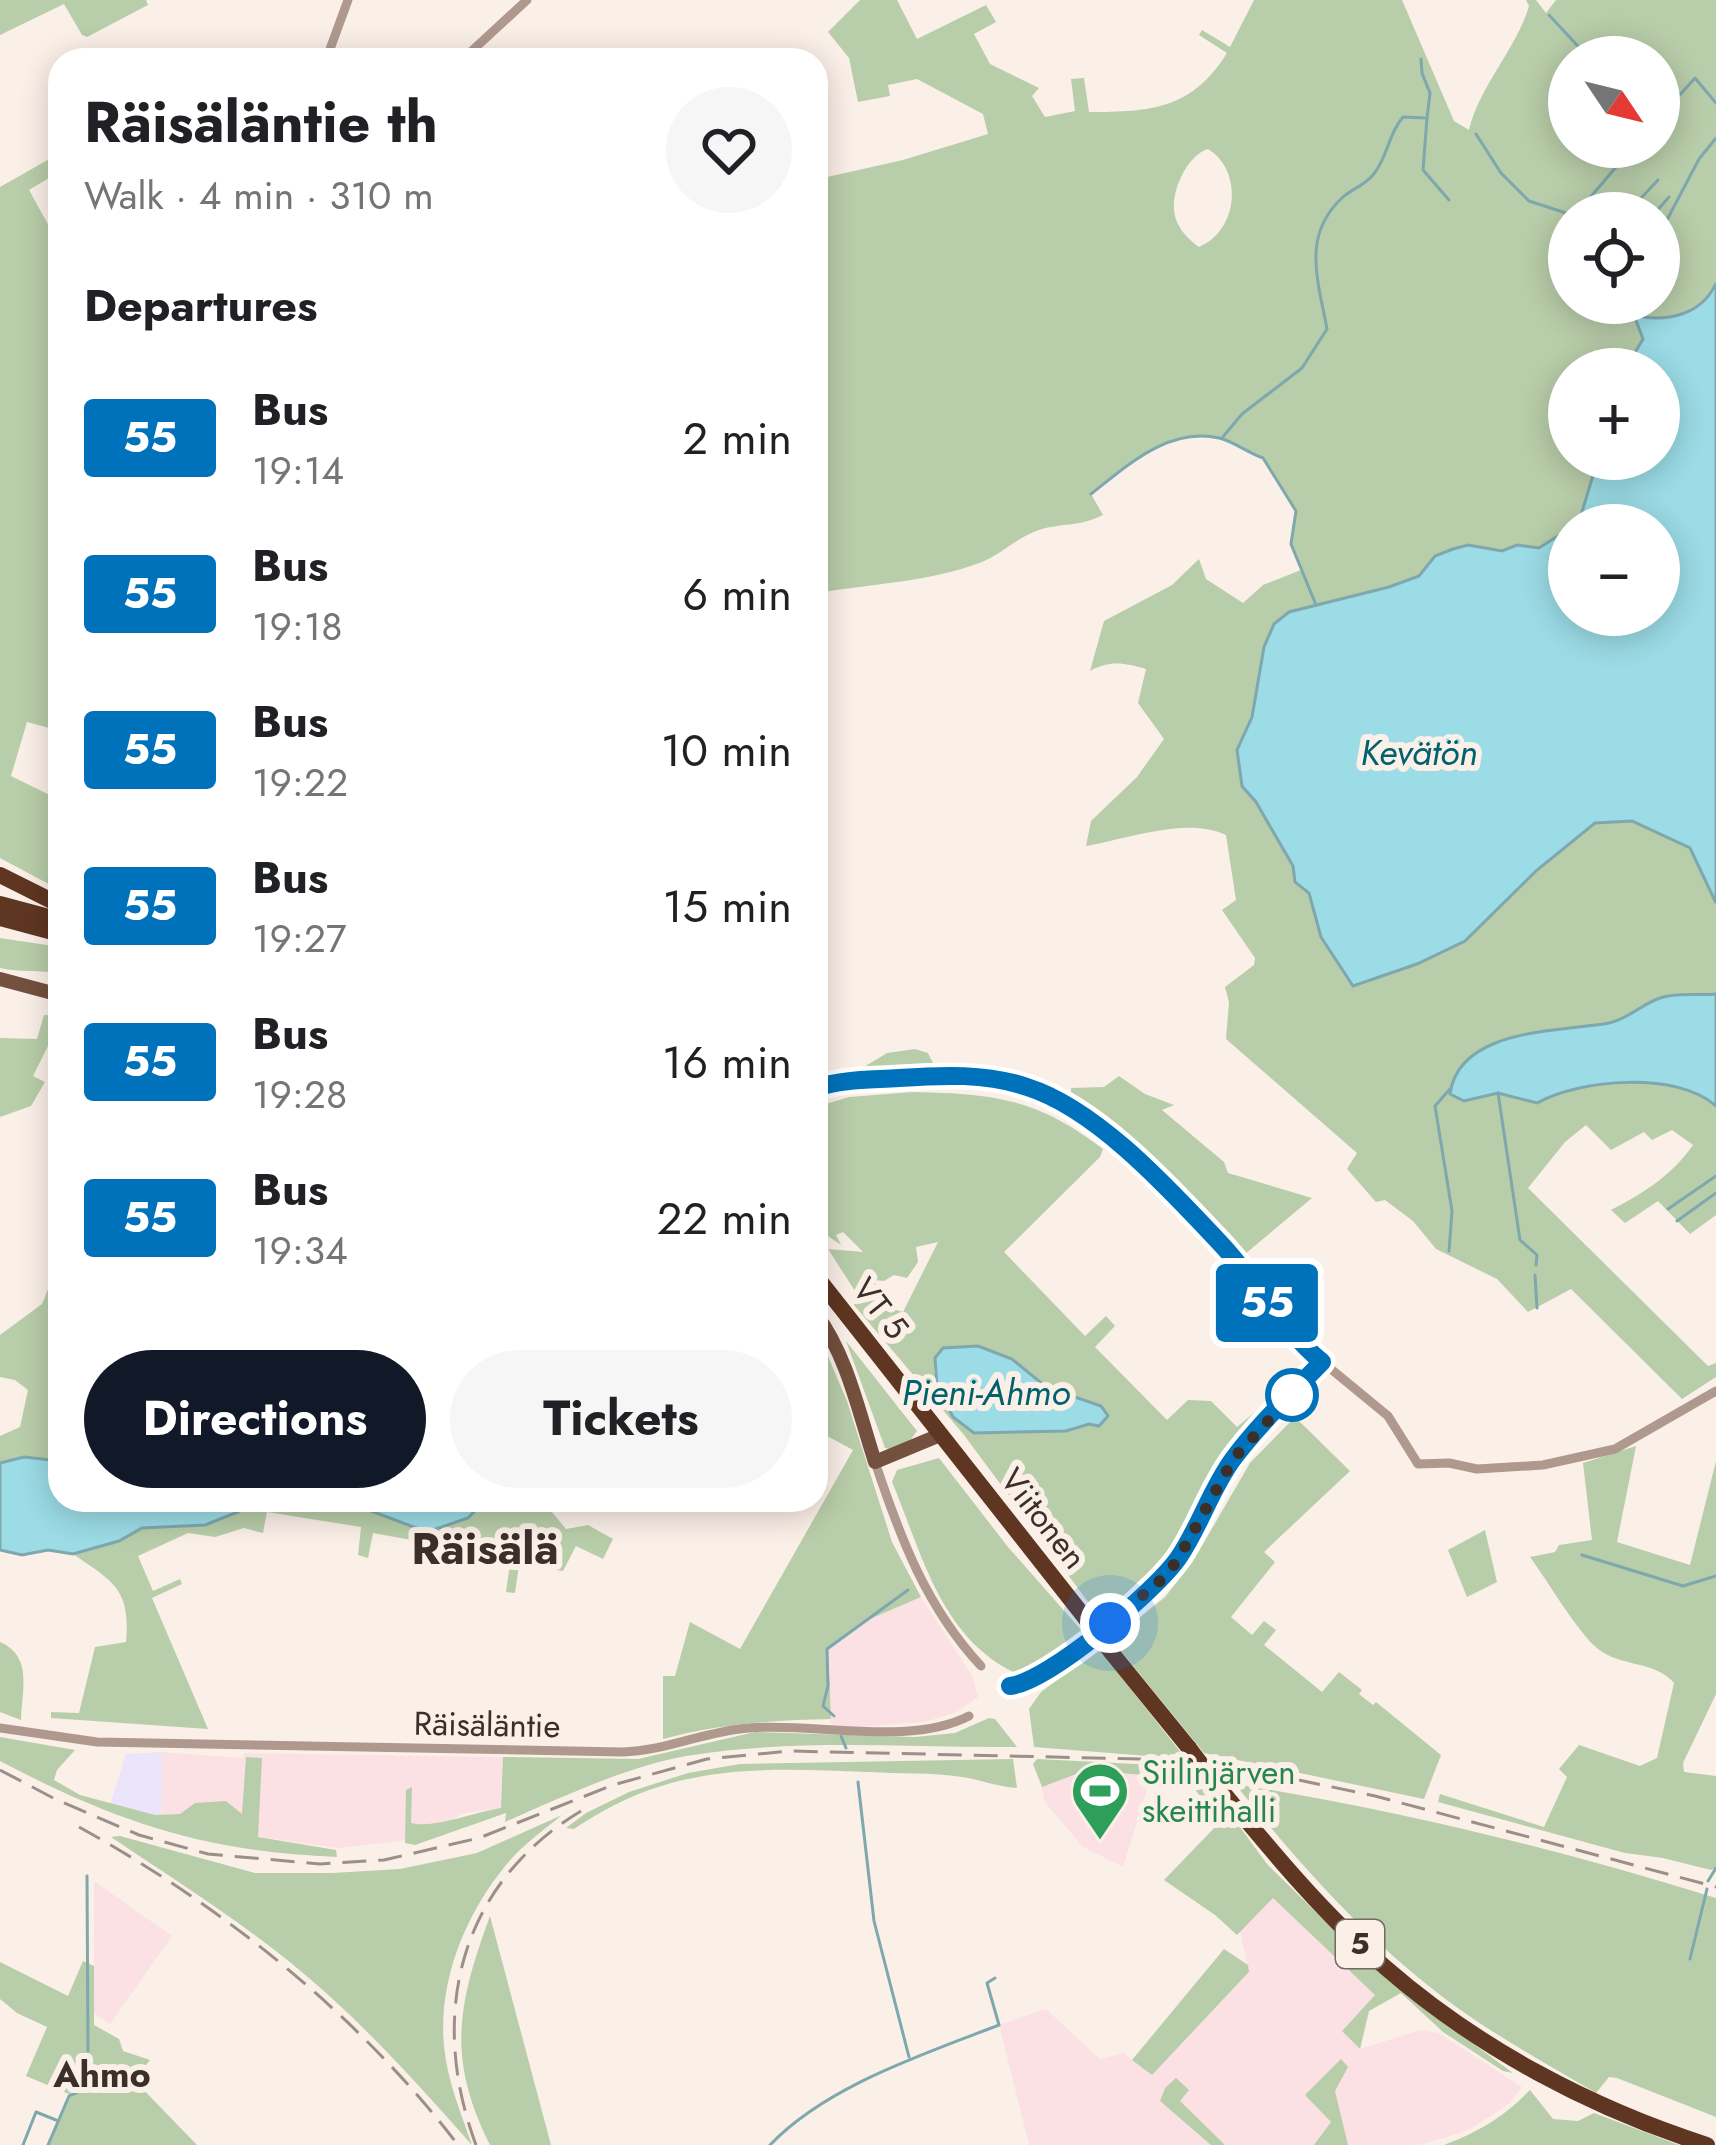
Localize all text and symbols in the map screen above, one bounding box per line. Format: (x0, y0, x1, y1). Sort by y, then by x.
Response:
north arrow (1548, 36, 1680, 168)
map controls (1548, 36, 1680, 636)
text: Räisäläntie th (84, 81, 438, 163)
button: heart (666, 87, 792, 213)
text: Walk · 4 min · 310 m (84, 167, 434, 224)
button: locate (1548, 192, 1680, 324)
text: Departures (84, 273, 318, 338)
button: + (1548, 348, 1680, 480)
text: Bus (252, 377, 328, 442)
text: 2 min (682, 406, 792, 471)
text: 55 (123, 407, 177, 468)
text: 19:14 (252, 442, 344, 499)
button: − (1548, 504, 1680, 636)
text: Bus (252, 533, 328, 598)
text: 6 min (682, 562, 792, 627)
text: 55 (123, 563, 177, 624)
text: 19:18 (252, 598, 343, 655)
text: Bus (252, 689, 328, 754)
text: 10 min (661, 718, 792, 783)
text: 55 (123, 719, 177, 780)
water label: Kevätön (1360, 726, 1478, 778)
text: 19:22 (252, 754, 348, 811)
text: Bus (252, 845, 328, 910)
text: 15 min (662, 874, 792, 939)
text: 55 (123, 875, 177, 936)
text: 19:27 (252, 910, 346, 967)
text: Bus (252, 1001, 328, 1066)
text: 16 min (662, 1030, 792, 1095)
text: 55 (123, 1031, 177, 1092)
text: 19:28 (252, 1066, 347, 1123)
text: Bus (252, 1157, 328, 1222)
text: 22 min (657, 1186, 792, 1251)
text: 55 (123, 1187, 177, 1248)
text: 19:34 (252, 1222, 348, 1279)
line badge: 55 (1213, 1264, 1321, 1342)
street label: VT 5 (841, 1267, 920, 1349)
text: 55 (1240, 1272, 1294, 1333)
button: Directions (84, 1350, 426, 1488)
button: Tickets (450, 1350, 792, 1488)
water label: Pieni-Ahmo (902, 1366, 1070, 1418)
unlabelled marker (1267, 1370, 1317, 1420)
street label: Viitonen (989, 1458, 1098, 1579)
district label: Räisälä (411, 1516, 559, 1581)
your location (1080, 1593, 1140, 1653)
street label: Räisäläntie (413, 1700, 561, 1749)
place label: Siilinjärven skeittihalli (1142, 1749, 1296, 1834)
sports icon: Siilinjärven skeittihalli (1069, 1760, 1131, 1842)
road number: 5 (1336, 1920, 1384, 1968)
district label: Ahmo (52, 2048, 151, 2100)

